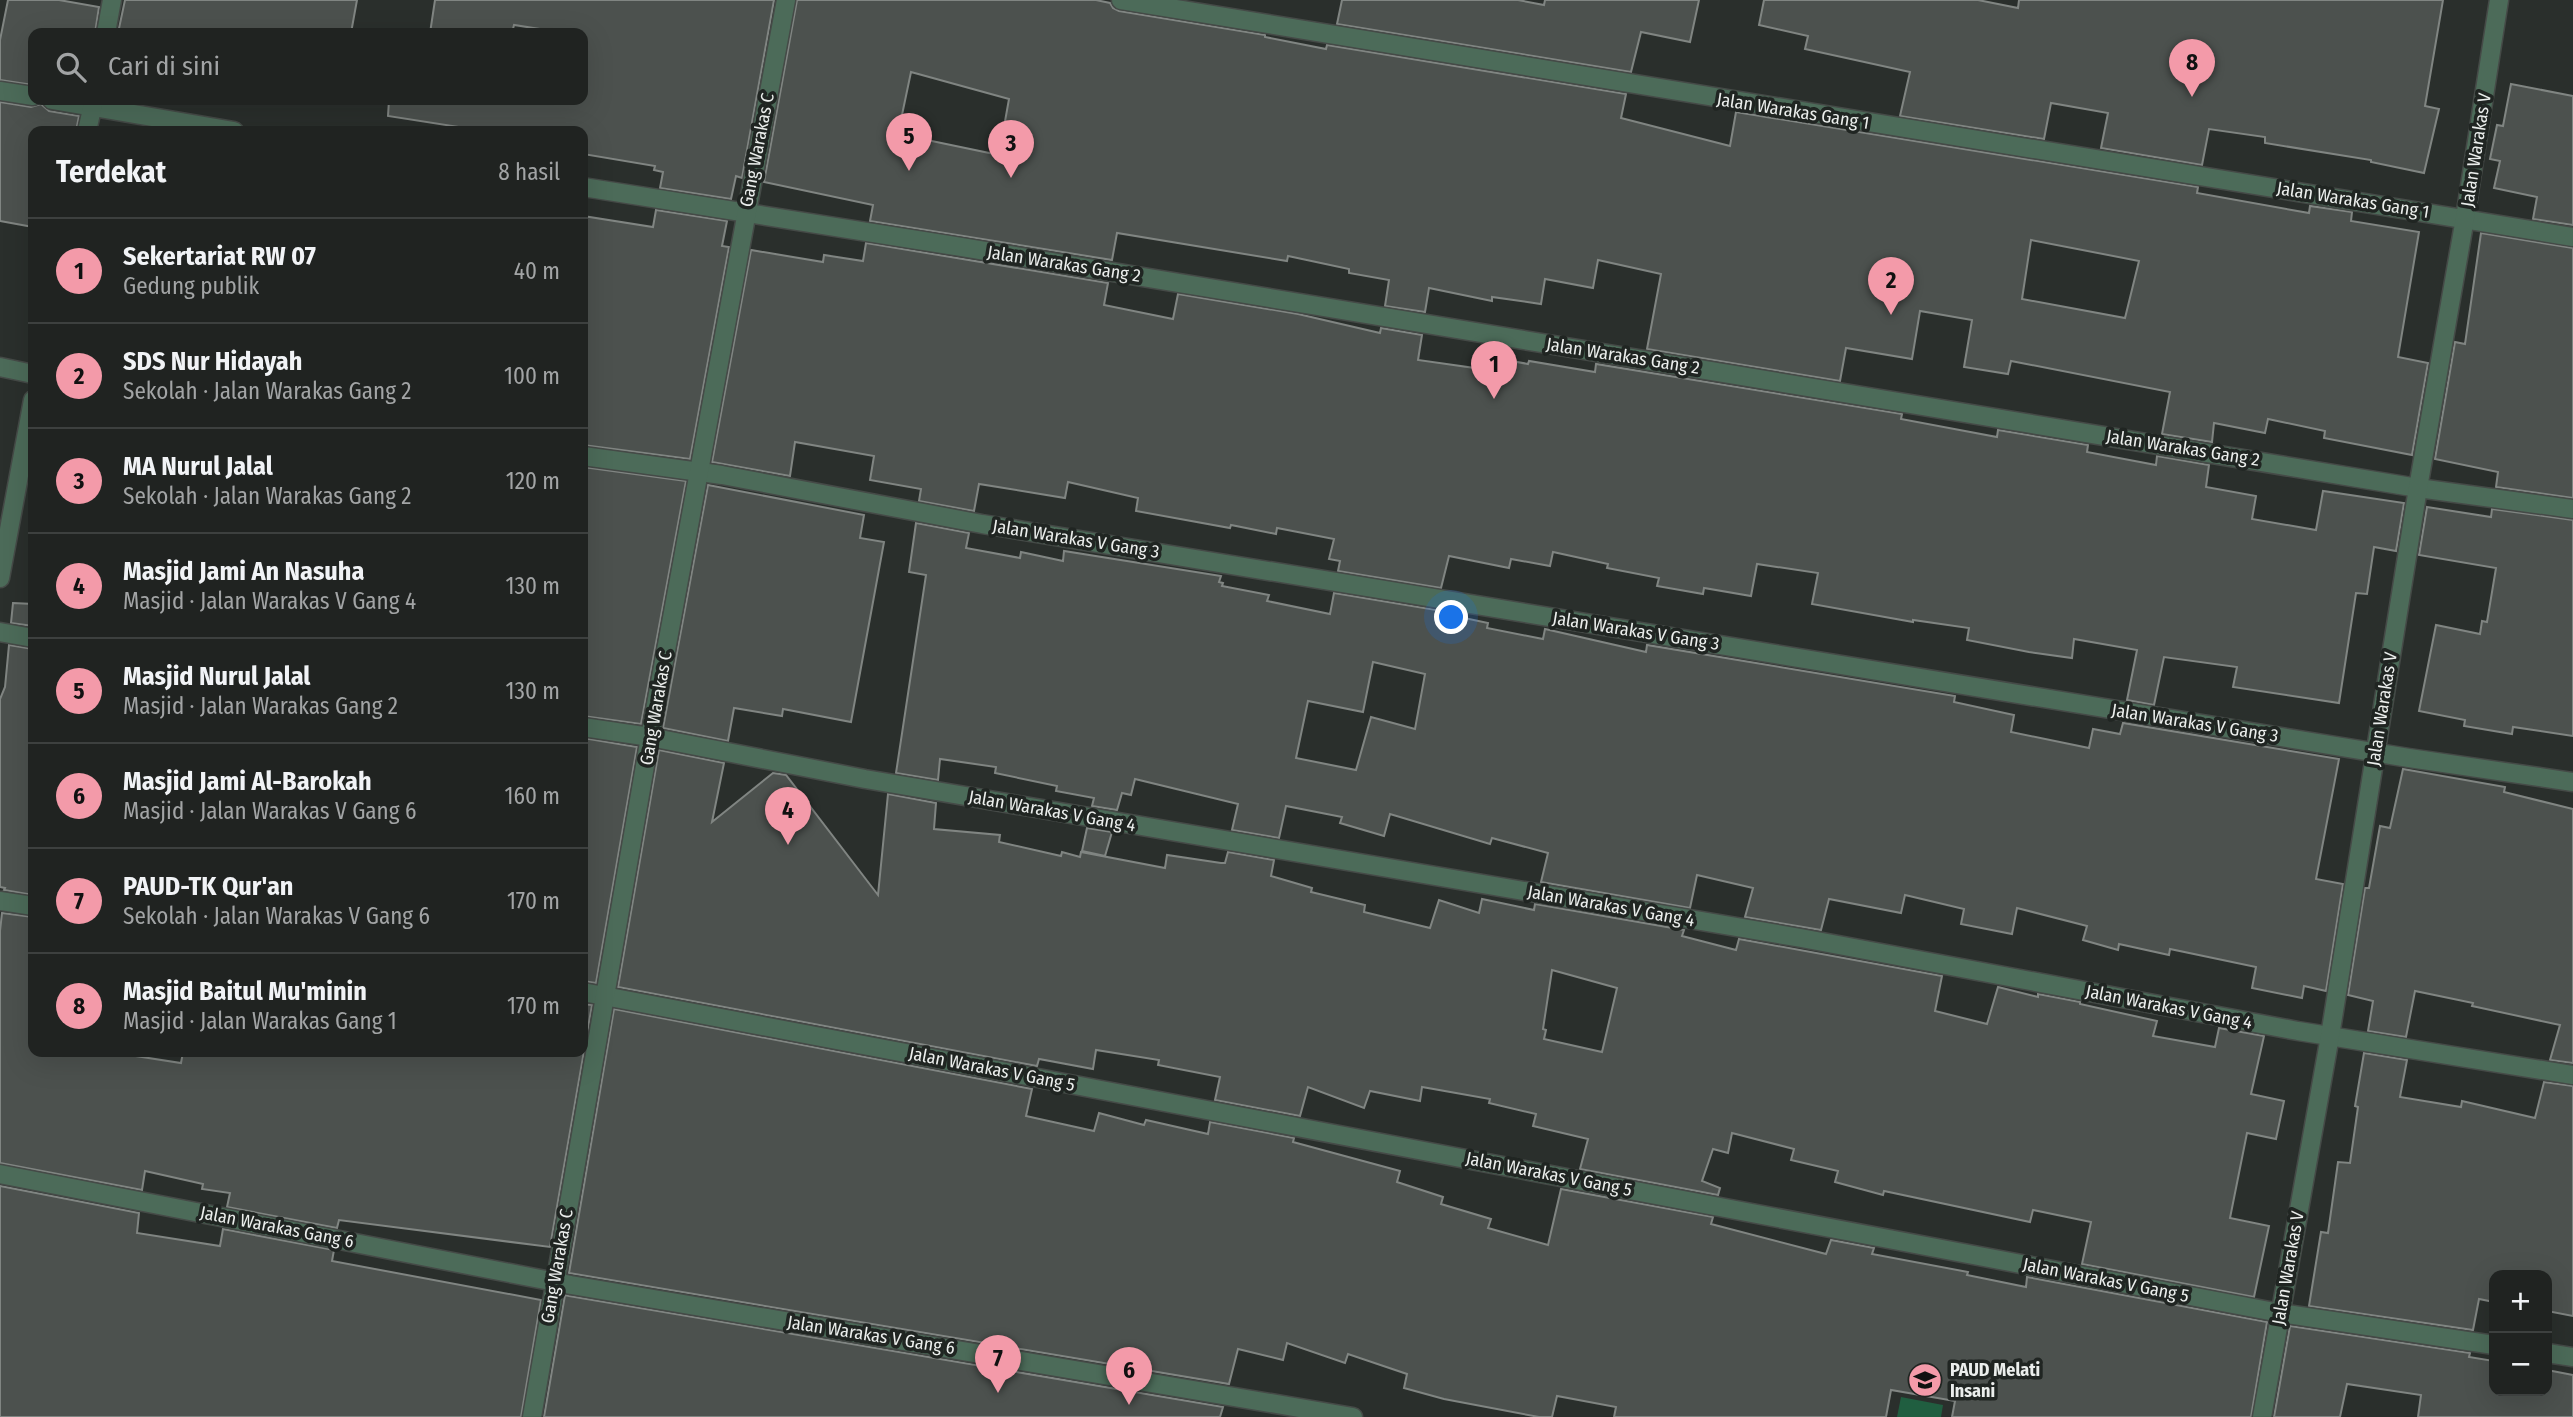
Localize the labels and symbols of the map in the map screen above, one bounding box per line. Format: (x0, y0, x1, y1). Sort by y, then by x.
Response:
pin: 8 (2169, 39, 2215, 97)
street label: Jalan Warakas Gang 1 (1715, 88, 1871, 134)
street label: Gang Warakas C (735, 91, 779, 209)
street label: Jalan Warakas V (2456, 91, 2496, 208)
pin: 5 (886, 113, 932, 171)
pin: 3 (988, 120, 1034, 178)
street label: Jalan Warakas Gang 1 (2275, 177, 2431, 223)
street label: Jalan Warakas Gang 2 (986, 241, 1142, 287)
pin: 2 (1868, 257, 1914, 315)
street label: Jalan Warakas Gang 2 (1545, 333, 1701, 379)
pin: 1 (1471, 341, 1517, 399)
street label: Jalan Warakas Gang 2 (2105, 425, 2261, 471)
street label: Jalan Warakas V Gang 3 (991, 515, 1161, 563)
your location (1434, 600, 1468, 634)
street label: Jalan Warakas V Gang 3 (1551, 607, 1721, 655)
street label: Gang Warakas C (635, 649, 677, 767)
street label: Jalan Warakas V (2362, 650, 2402, 767)
street label: Jalan Warakas V Gang 3 (2110, 699, 2280, 747)
street label: Jalan Warakas V Gang 4 (967, 785, 1138, 837)
pin: 4 (765, 787, 811, 845)
street label: Jalan Warakas V Gang 4 (1526, 880, 1697, 932)
street label: Jalan Warakas V Gang 4 (2084, 980, 2254, 1034)
street label: Jalan Warakas V Gang 5 (907, 1042, 1077, 1096)
street label: Jalan Warakas V Gang 5 (1464, 1147, 1634, 1201)
street label: Jalan Warakas Gang 6 (198, 1201, 356, 1253)
street label: Gang Warakas C (536, 1207, 578, 1325)
street label: Jalan Warakas V (2267, 1209, 2309, 1327)
street label: Jalan Warakas V Gang 5 (2021, 1253, 2191, 1307)
street label: Jalan Warakas V Gang 6 (786, 1311, 956, 1359)
pin: 7 (975, 1335, 1021, 1393)
pin: 6 (1106, 1347, 1152, 1405)
place label: PAUD Melati Insani (1950, 1359, 2040, 1402)
school or university icon: PAUD Melati Insani (1906, 1361, 1944, 1399)

